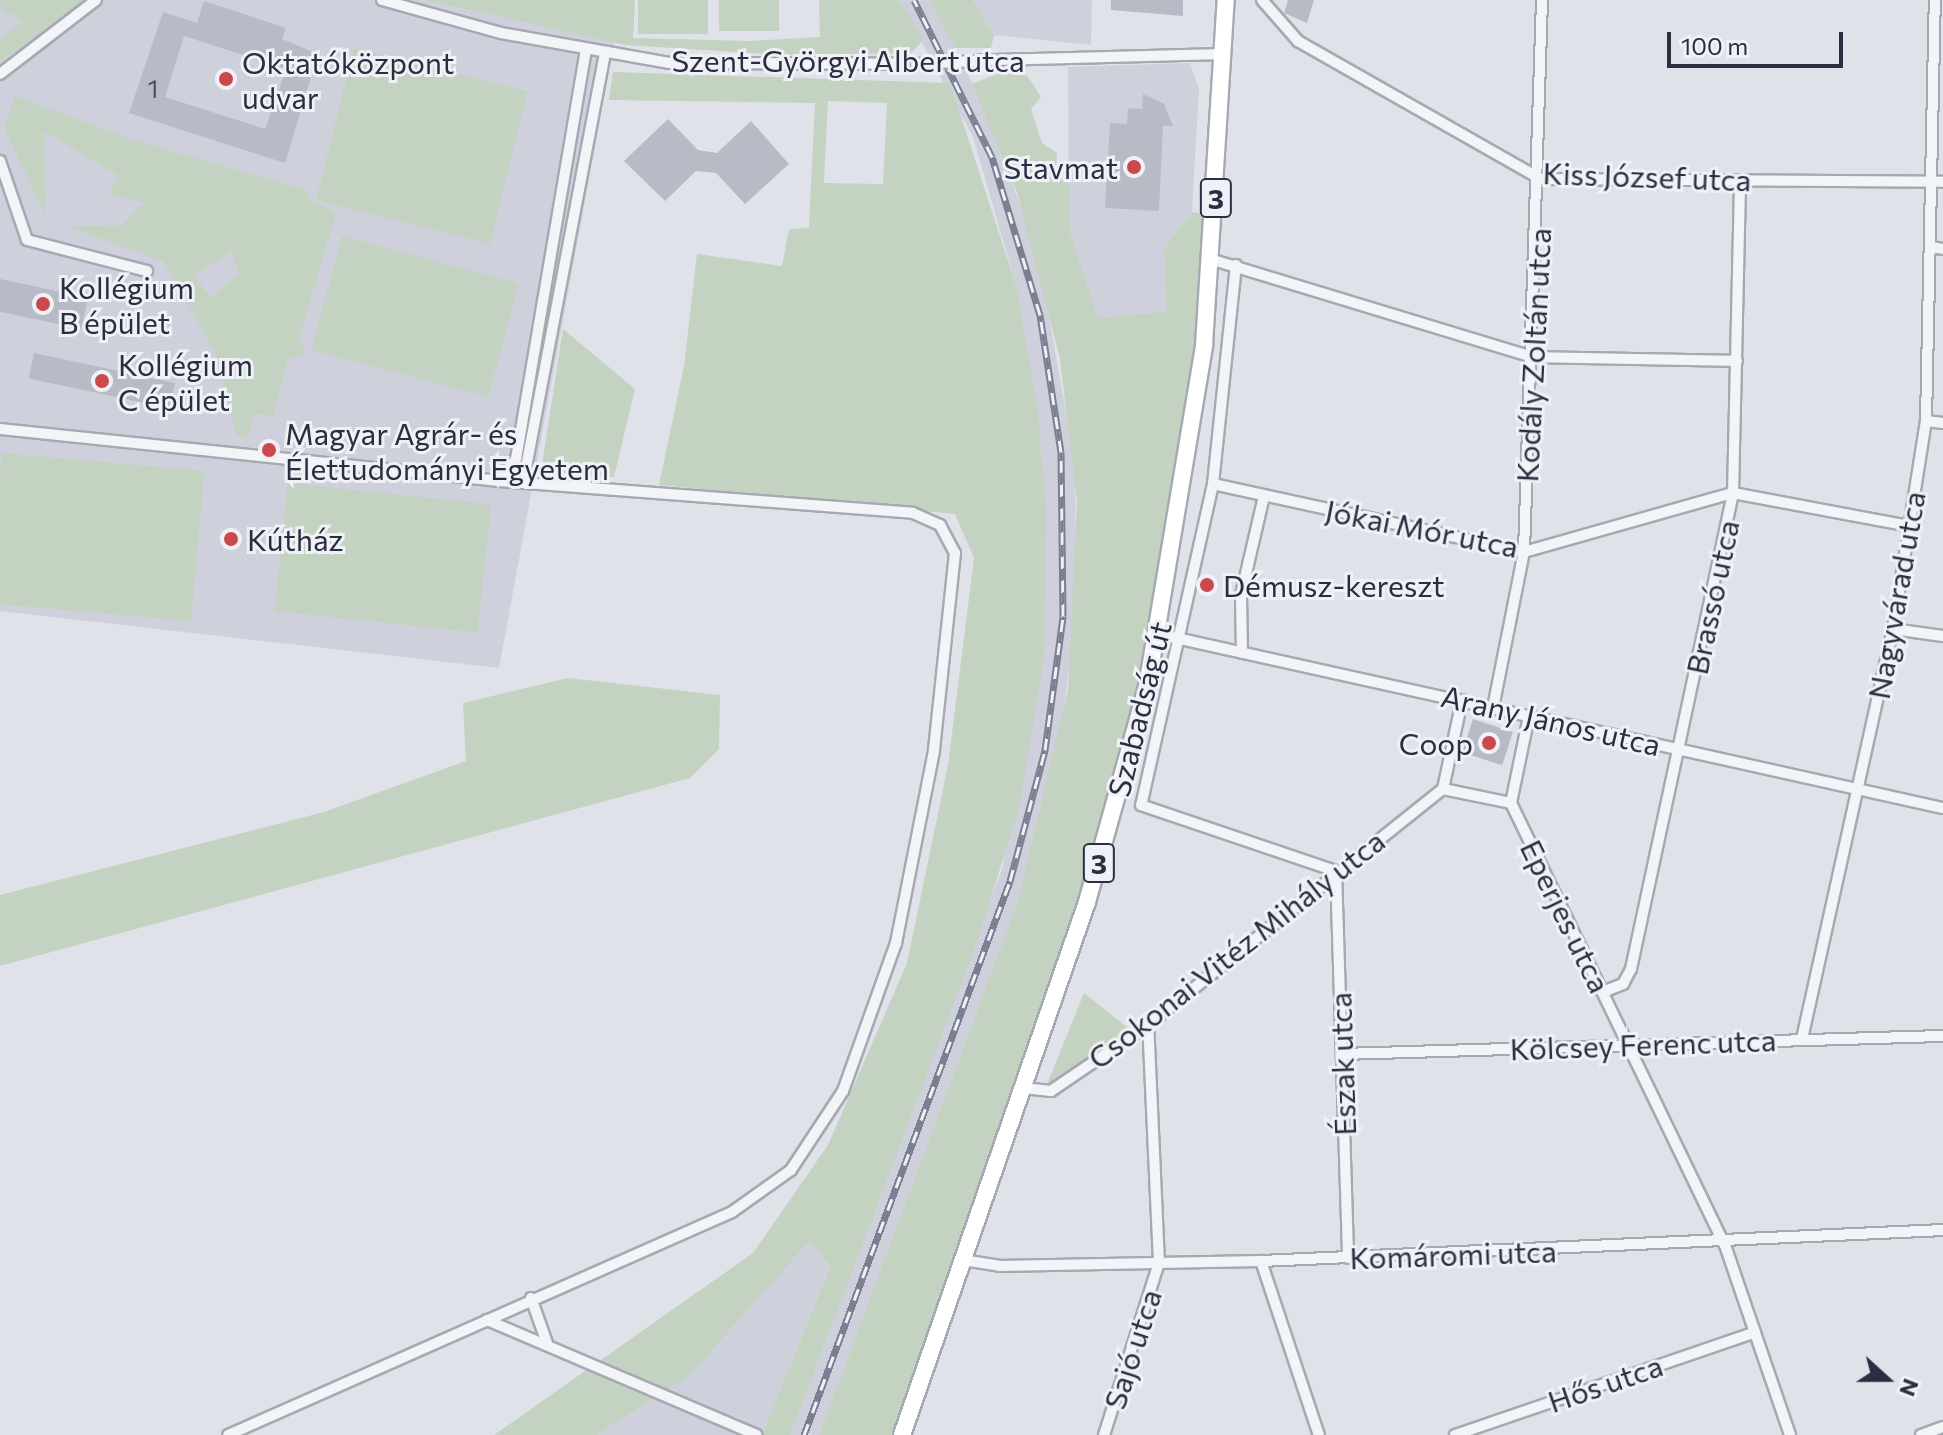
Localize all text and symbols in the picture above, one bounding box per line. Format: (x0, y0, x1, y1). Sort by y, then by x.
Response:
scale bar (1671, 16, 1847, 66)
text: 100 m (1681, 31, 1748, 60)
street label: Szent-Györgyi Albert utca (671, 42, 1025, 78)
place label: Oktatóközpont udvar (242, 44, 454, 114)
marker: Oktatóközpont udvar (217, 70, 235, 88)
house number: 1 (147, 72, 159, 104)
place label: Stavmat (1004, 149, 1118, 185)
street label: Kiss József utca (1542, 154, 1752, 198)
marker: Stavmat (1125, 158, 1143, 176)
road number: 3 (1198, 174, 1234, 222)
street label: Kodály Zoltán utca (1508, 227, 1558, 483)
place label: Kollégium B épület (59, 269, 194, 340)
marker: Kollégium B épület (34, 295, 52, 313)
place label: Kollégium C épület (118, 346, 253, 416)
marker: Kollégium C épület (93, 372, 111, 390)
place label: Magyar Agrár- és Élettudományi Egyetem (285, 415, 609, 486)
marker: Magyar Agrár- és Élettudományi Egyetem (260, 441, 278, 459)
street label: Nagyvárad utca (1860, 488, 1932, 702)
street label: Jókai Mór utca (1323, 492, 1521, 564)
street label: Brassó utca (1678, 516, 1746, 678)
place label: Kútház (247, 521, 343, 557)
marker: Kútház (222, 530, 240, 548)
place label: Démusz-kereszt (1223, 567, 1445, 603)
marker: Démusz-kereszt (1198, 576, 1216, 594)
street label: Szabadság út (1100, 618, 1178, 800)
street label: Arany János utca (1438, 677, 1664, 763)
place label: Coop (1399, 725, 1473, 761)
marker: Coop (1480, 734, 1498, 752)
street label: Csokonai Vitéz Mihály utca (1081, 822, 1391, 1076)
street label: Eperjes utca (1514, 834, 1618, 998)
road number: 3 (1081, 839, 1117, 887)
street label: Észak utca (1322, 992, 1362, 1136)
street label: Kölcsey Ferenc utca (1509, 1021, 1777, 1067)
street label: Komáromi utca (1349, 1232, 1557, 1276)
street label: Sajó utca (1096, 1284, 1168, 1414)
north arrow (1847, 1339, 1927, 1419)
street label: Hős utca (1543, 1347, 1667, 1419)
text: N (1894, 1375, 1925, 1400)

